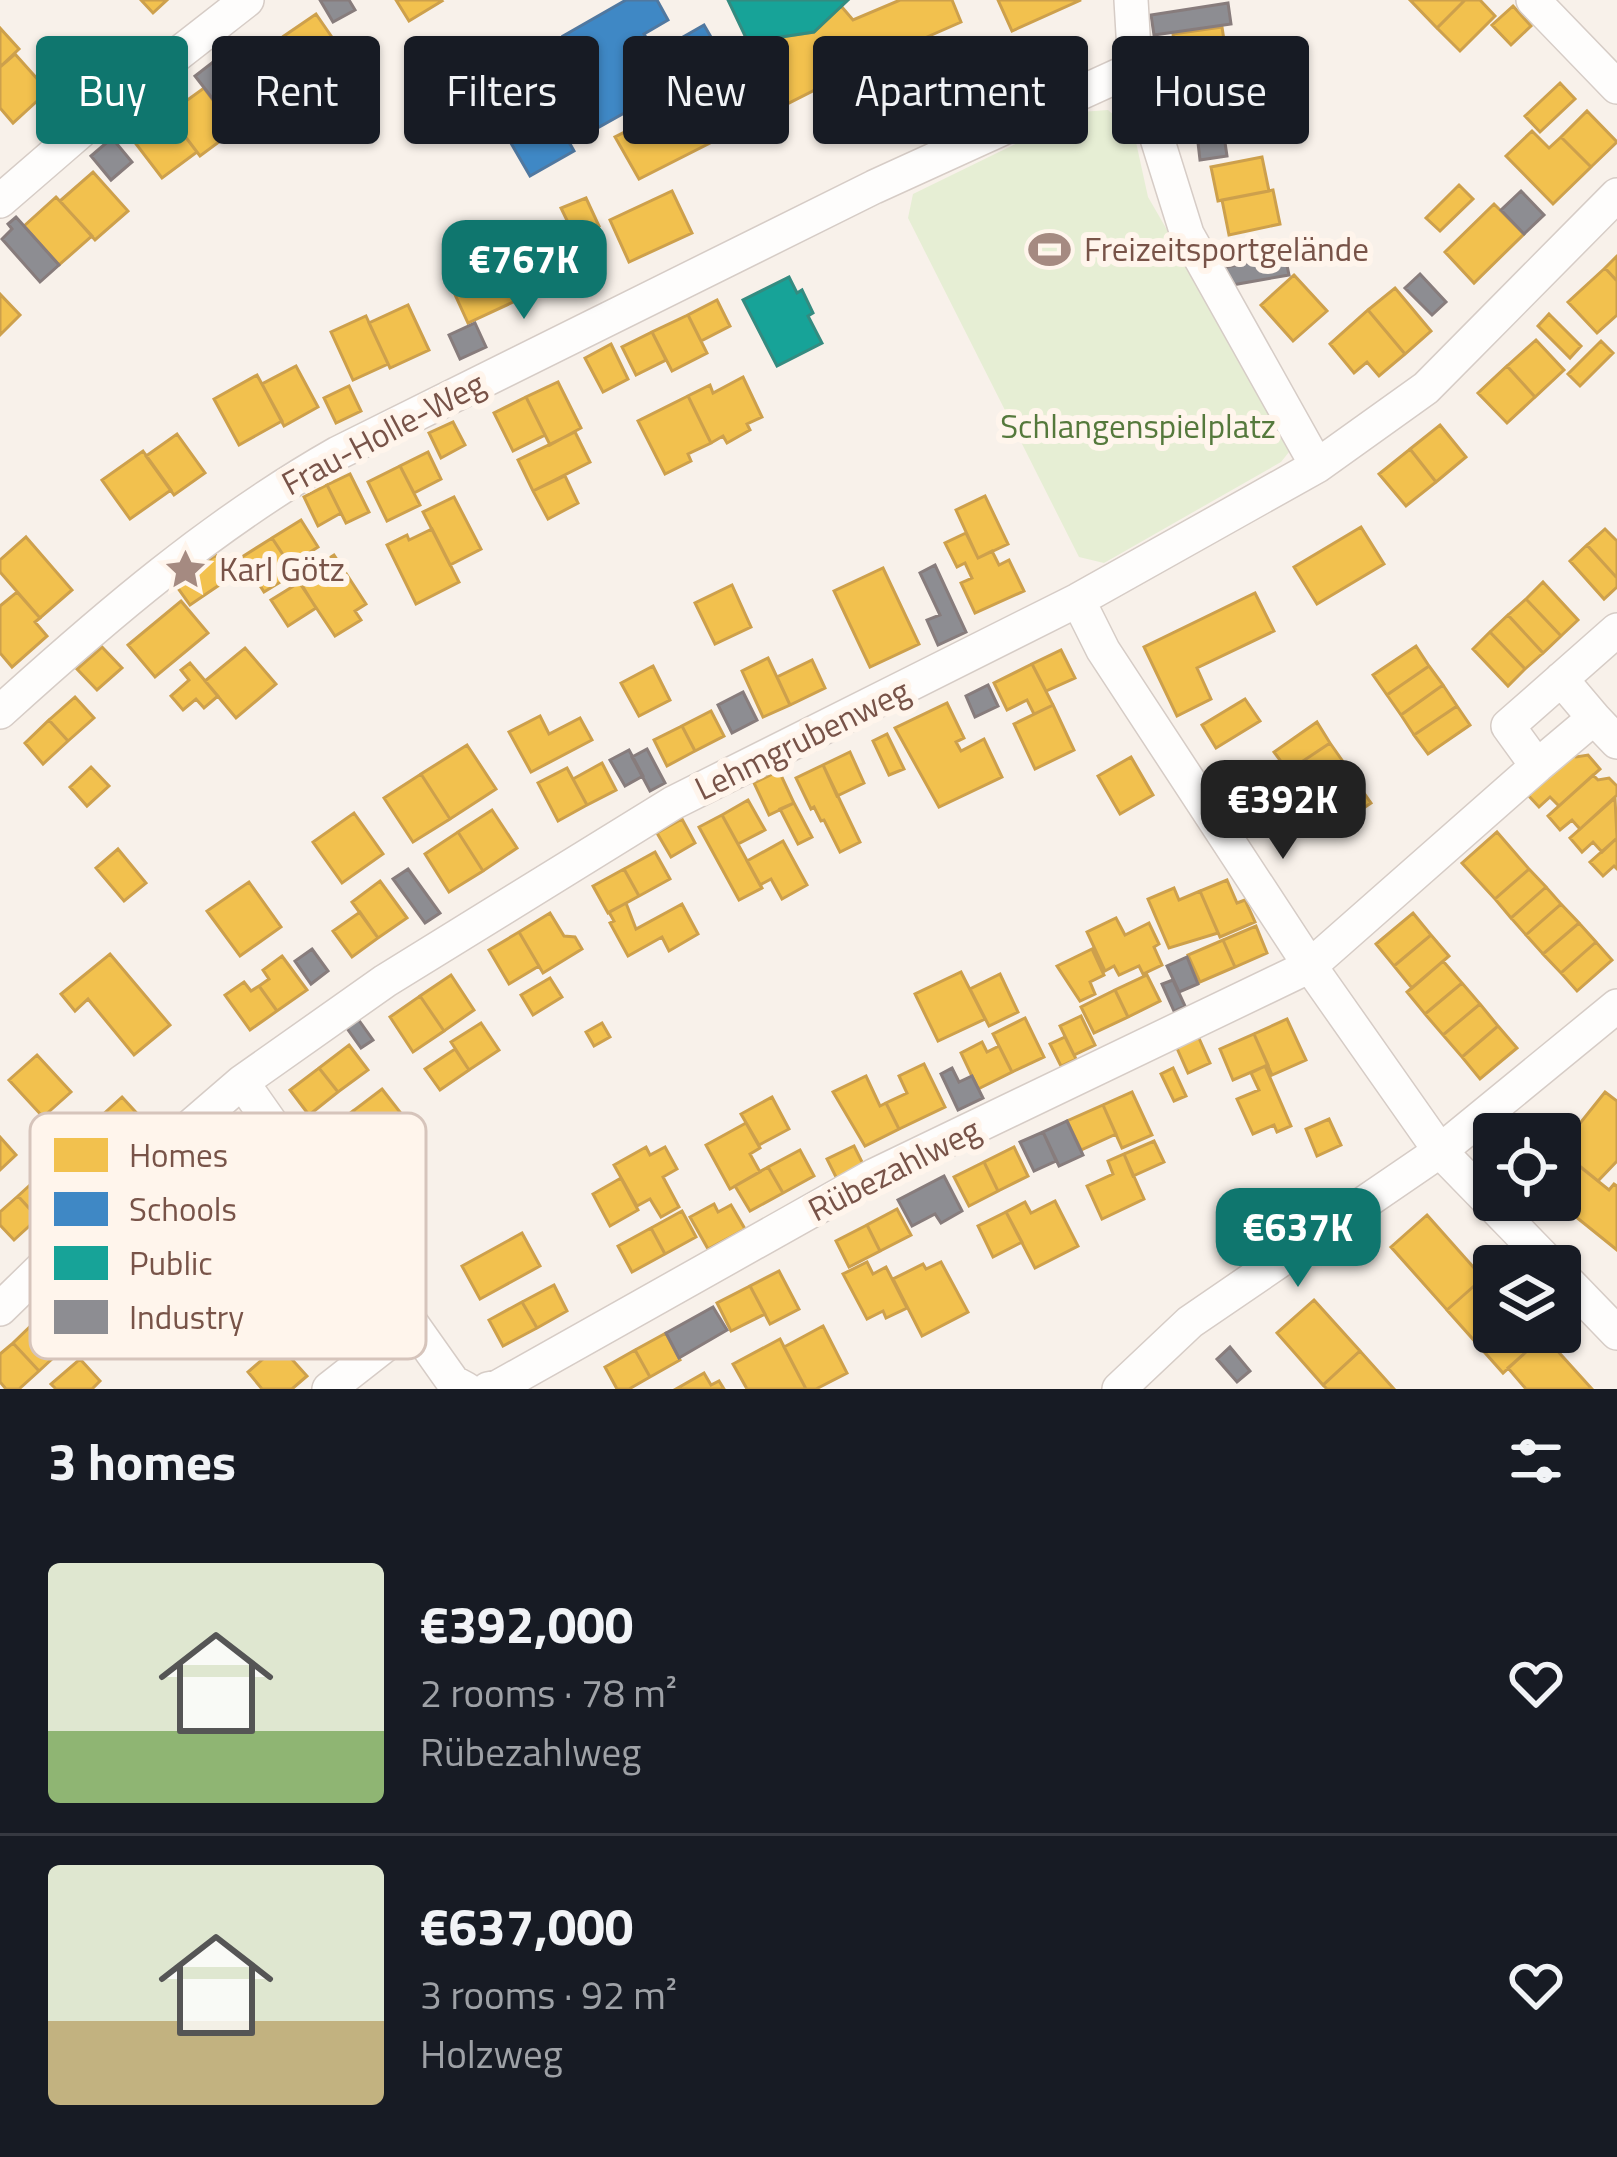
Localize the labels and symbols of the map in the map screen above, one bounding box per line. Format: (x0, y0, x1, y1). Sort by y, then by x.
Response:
pin: €767K (440, 220, 608, 322)
place label: Freizeitsportgelände (1084, 224, 1369, 274)
sports icon: Freizeitsportgelände (1027, 226, 1073, 272)
street label: Frau-Holle-Weg (272, 358, 494, 508)
park label: Schlangenspielplatz (1000, 401, 1276, 451)
place label: Karl Götz (219, 544, 345, 594)
place icon: Karl Götz (162, 546, 208, 592)
street label: Lehmgrubenweg (686, 665, 918, 813)
pin: €392K (1199, 760, 1367, 862)
street label: Rübezahlweg (799, 1104, 989, 1234)
legend (30, 1113, 426, 1359)
text: Homes (129, 1130, 228, 1180)
text: Schools (129, 1184, 237, 1234)
pin: €637K (1214, 1188, 1382, 1290)
text: Public (129, 1238, 213, 1288)
text: Industry (129, 1292, 244, 1342)

